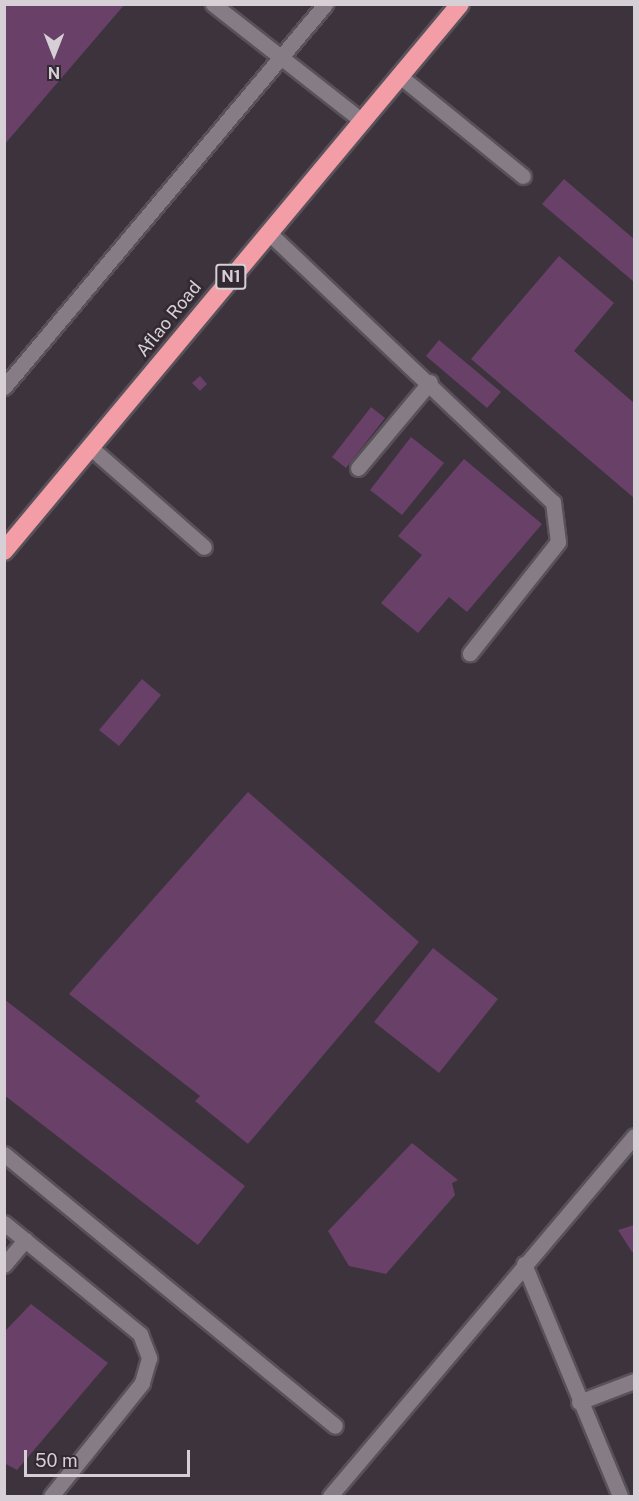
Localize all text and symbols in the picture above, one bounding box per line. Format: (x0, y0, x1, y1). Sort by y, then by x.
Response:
north arrow (24, 24, 84, 84)
text: N (48, 63, 60, 82)
road number: N1 (214, 264, 248, 290)
street label: Aflao Road (132, 277, 206, 361)
scale bar (27, 1438, 194, 1476)
text: 50 m (35, 1450, 78, 1471)

